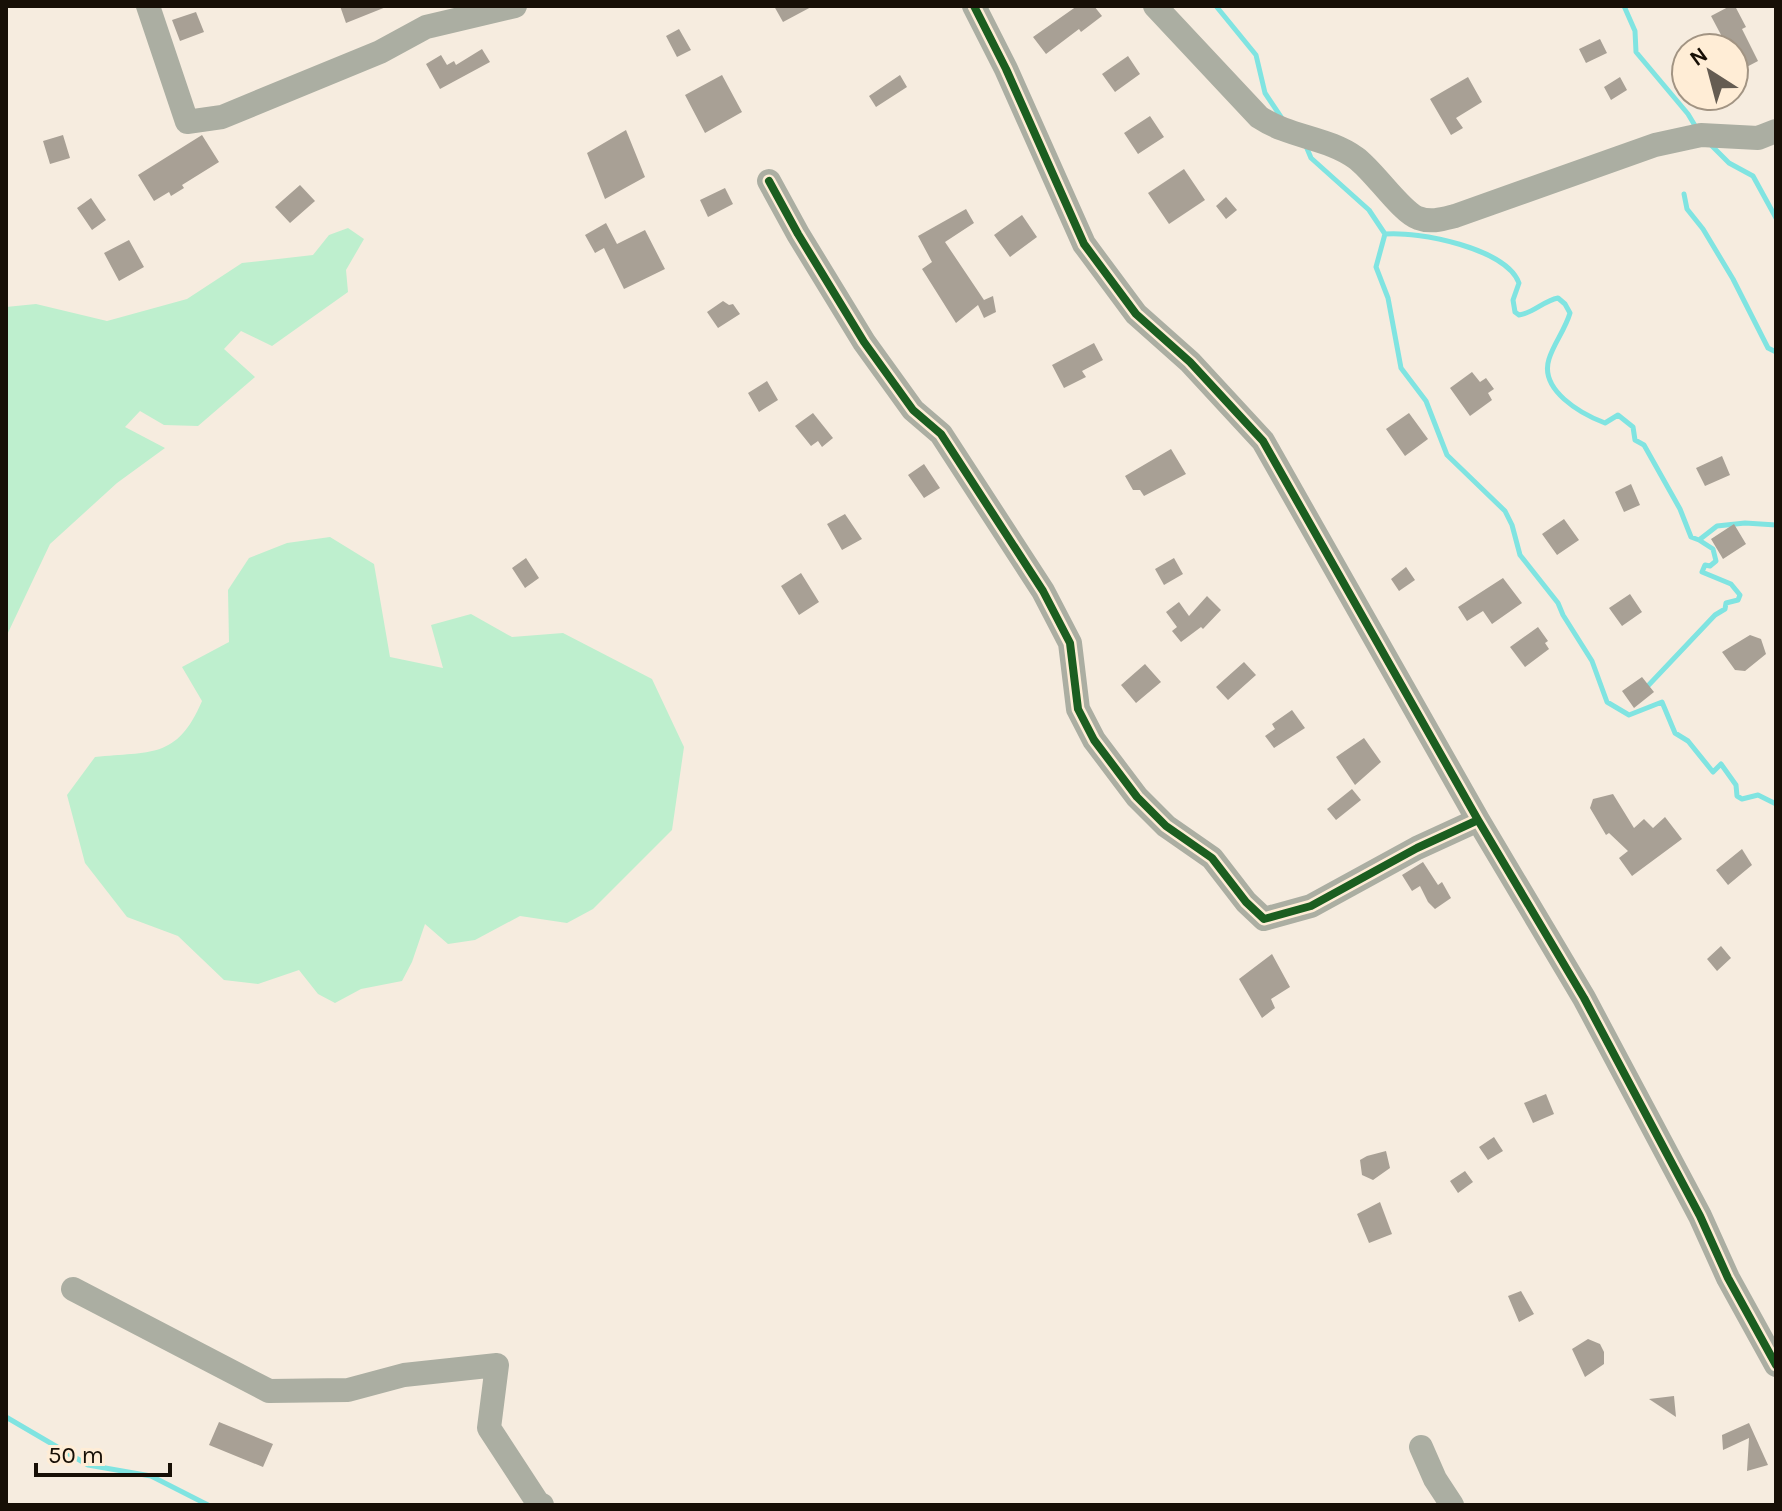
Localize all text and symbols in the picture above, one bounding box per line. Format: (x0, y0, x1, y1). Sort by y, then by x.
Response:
north arrow (1670, 32, 1750, 112)
text: N (1685, 41, 1713, 72)
scale bar (36, 1427, 170, 1477)
text: 50 m (48, 1441, 104, 1469)

